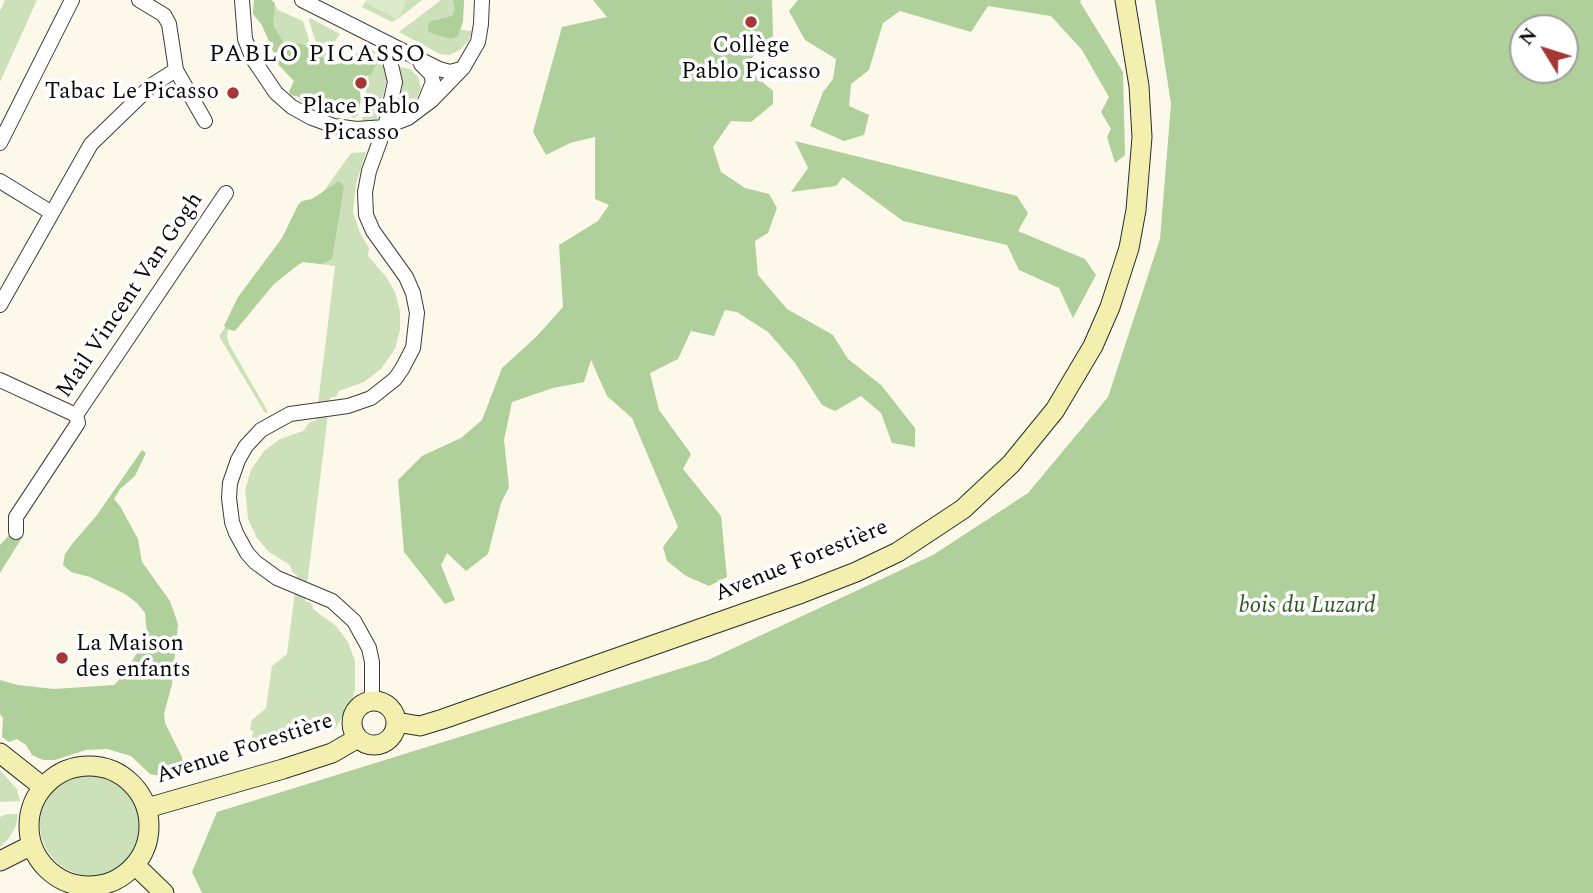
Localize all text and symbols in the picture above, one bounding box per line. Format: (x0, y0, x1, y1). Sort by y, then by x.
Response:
marker: Collège Pablo Picasso (743, 14, 759, 30)
north arrow (1509, 14, 1579, 84)
text: N (1512, 22, 1545, 52)
place label: Collège Pablo Picasso (681, 33, 821, 87)
district label: PABLO PICASSO (211, 42, 425, 70)
marker: Place Pablo Picasso (353, 75, 369, 91)
place label: Tabac Le Picasso (45, 79, 219, 107)
marker: Tabac Le Picasso (225, 85, 241, 101)
place label: Place Pablo Picasso (302, 94, 420, 148)
street label: Mail Vincent Van Gogh (52, 188, 210, 404)
street label: Avenue Forestière (711, 515, 893, 609)
park label: bois du Luzard (1238, 593, 1376, 621)
place label: La Maison des enfants (76, 631, 191, 685)
marker: La Maison des enfants (54, 650, 70, 666)
street label: Avenue Forestière (153, 708, 337, 792)

